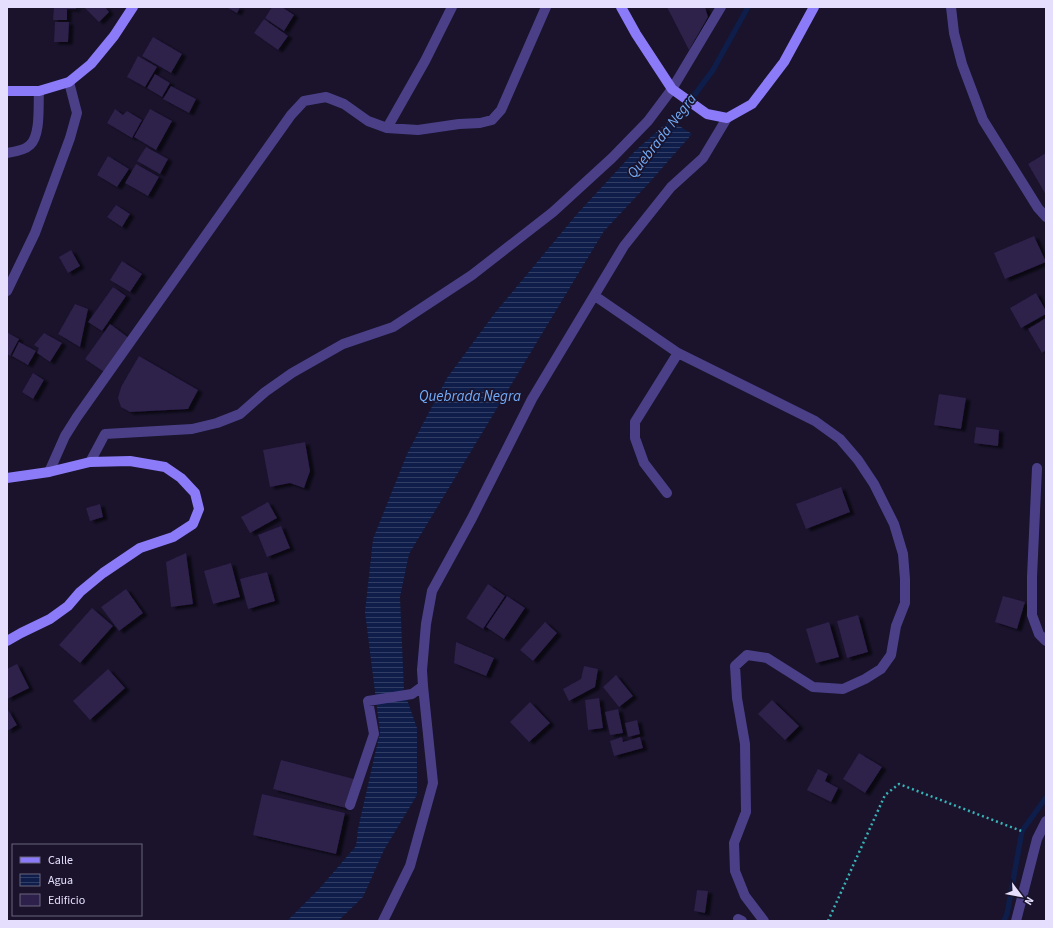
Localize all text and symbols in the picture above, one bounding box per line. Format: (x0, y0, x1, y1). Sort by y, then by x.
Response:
water label: Quebrada Negra (622, 89, 702, 183)
water label: Quebrada Negra (419, 386, 521, 407)
legend (12, 844, 142, 916)
text: Calle (48, 852, 73, 869)
text: Agua (48, 872, 73, 889)
north arrow (1001, 876, 1041, 916)
text: Edificio (48, 892, 85, 909)
text: N (1021, 894, 1037, 908)

